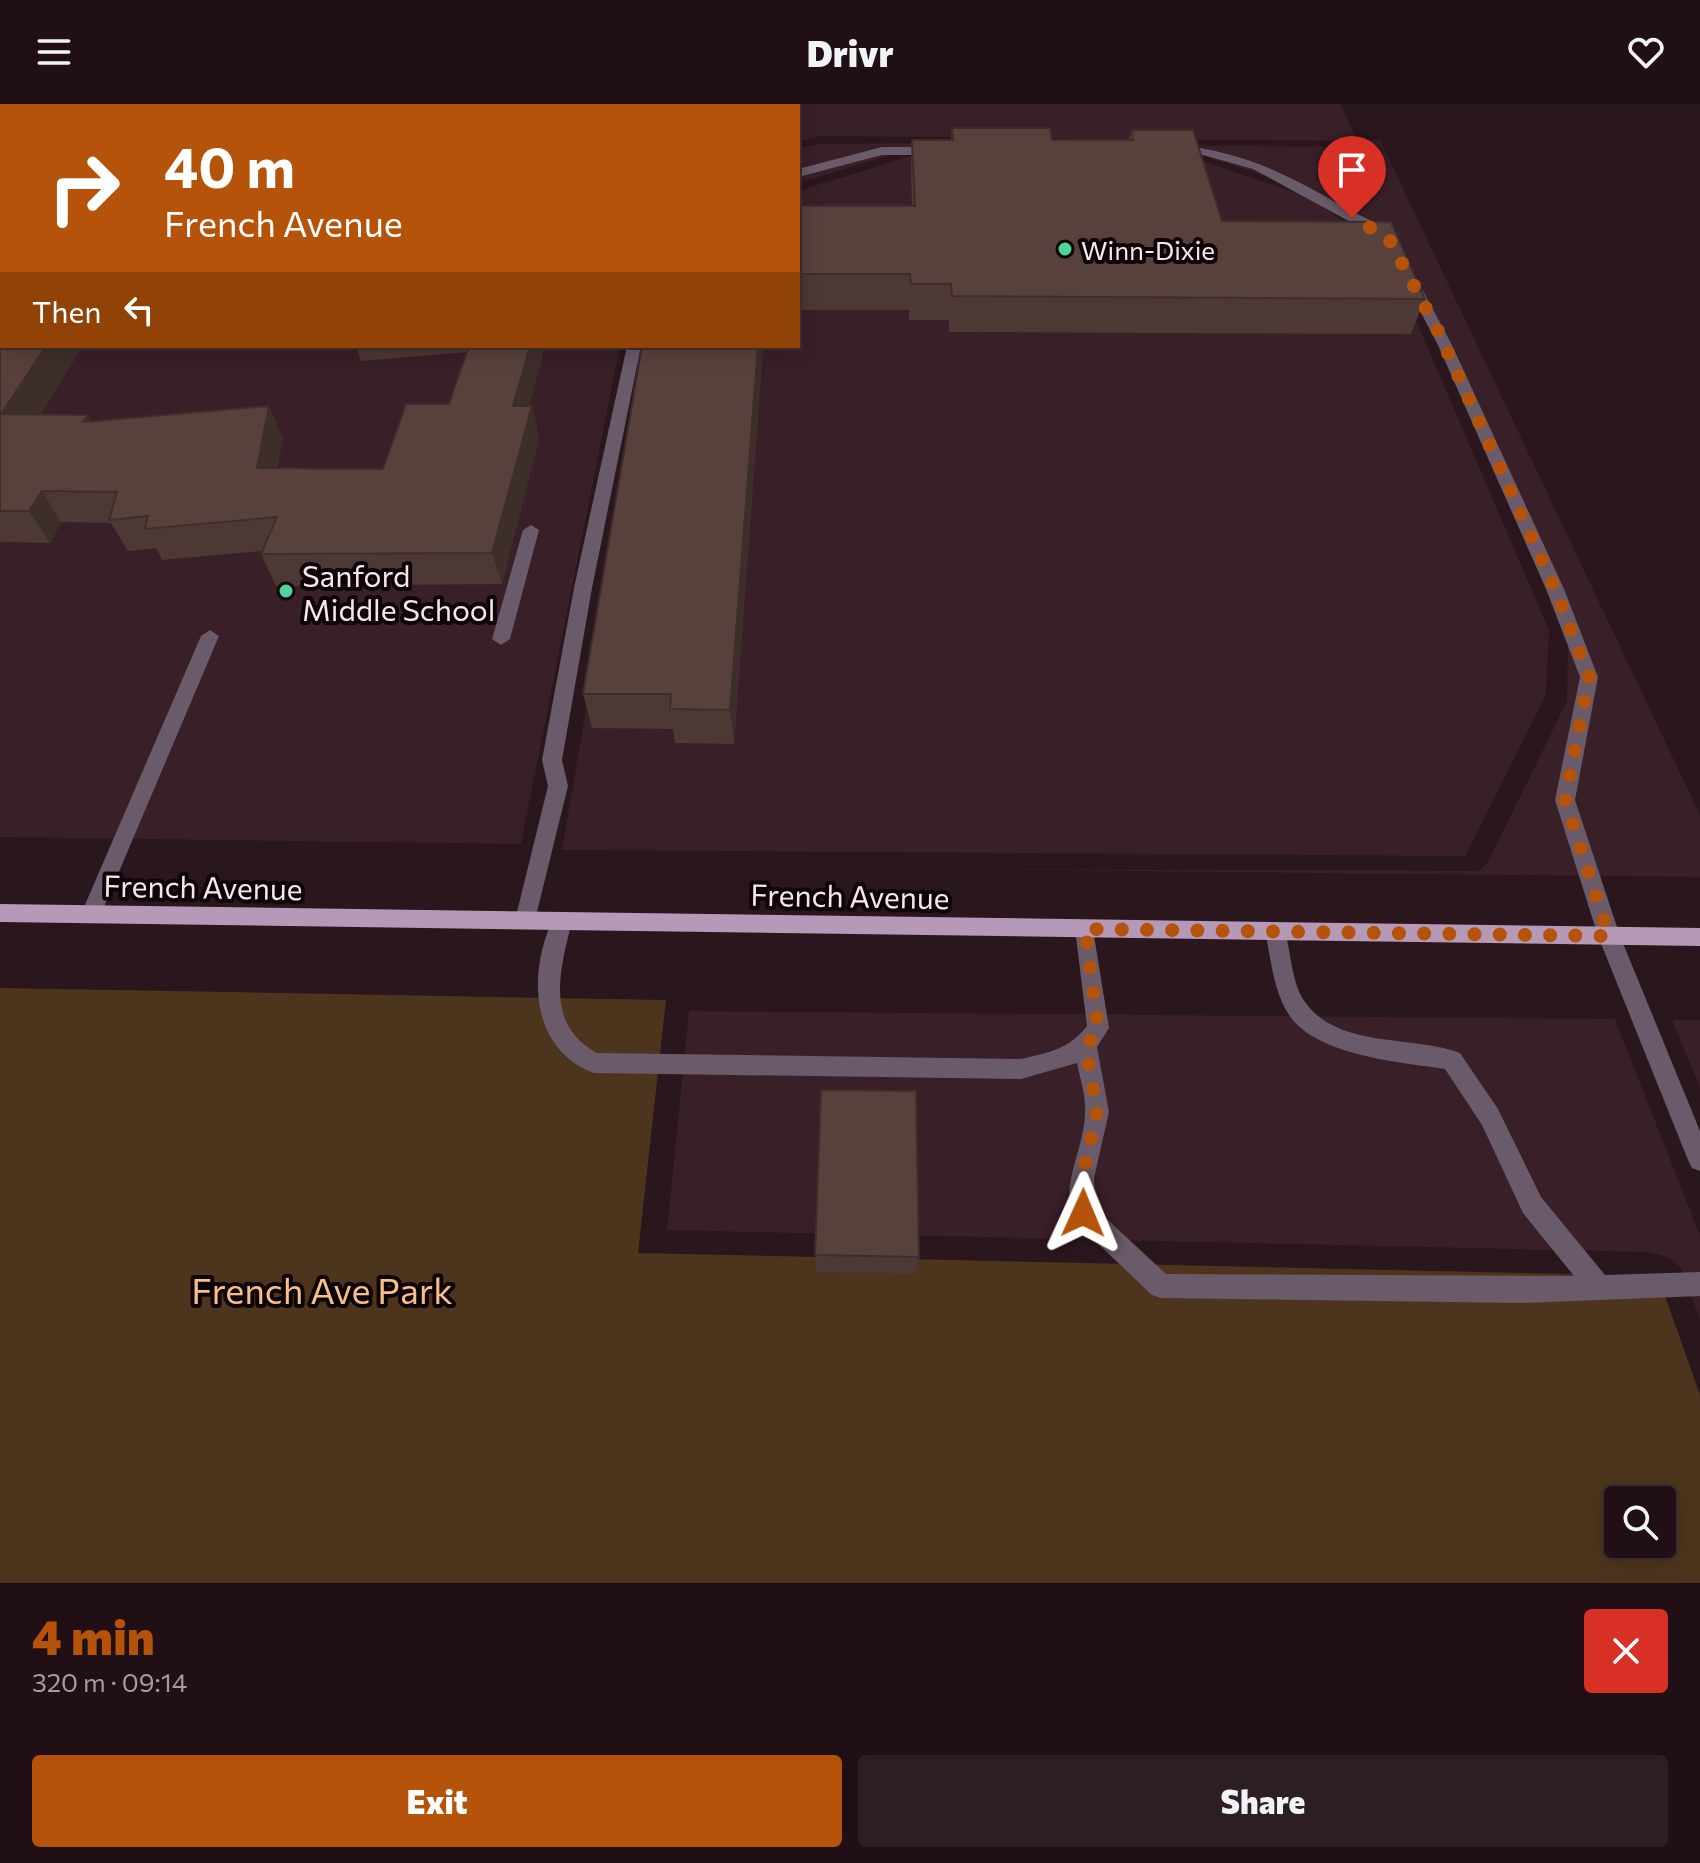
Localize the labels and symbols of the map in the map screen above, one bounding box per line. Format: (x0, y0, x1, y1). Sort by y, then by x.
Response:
pin (1318, 136, 1386, 218)
place label: Winn-Dixie (1081, 234, 1215, 265)
marker: Winn-Dixie (1056, 240, 1074, 258)
place label: Sanford Middle School (302, 556, 495, 627)
marker: Sanford Middle School (277, 582, 295, 600)
street label: French Avenue (103, 866, 303, 906)
street label: French Avenue (750, 875, 950, 915)
position arrow (1041, 1171, 1125, 1255)
park label: French Ave Park (191, 1267, 453, 1311)

